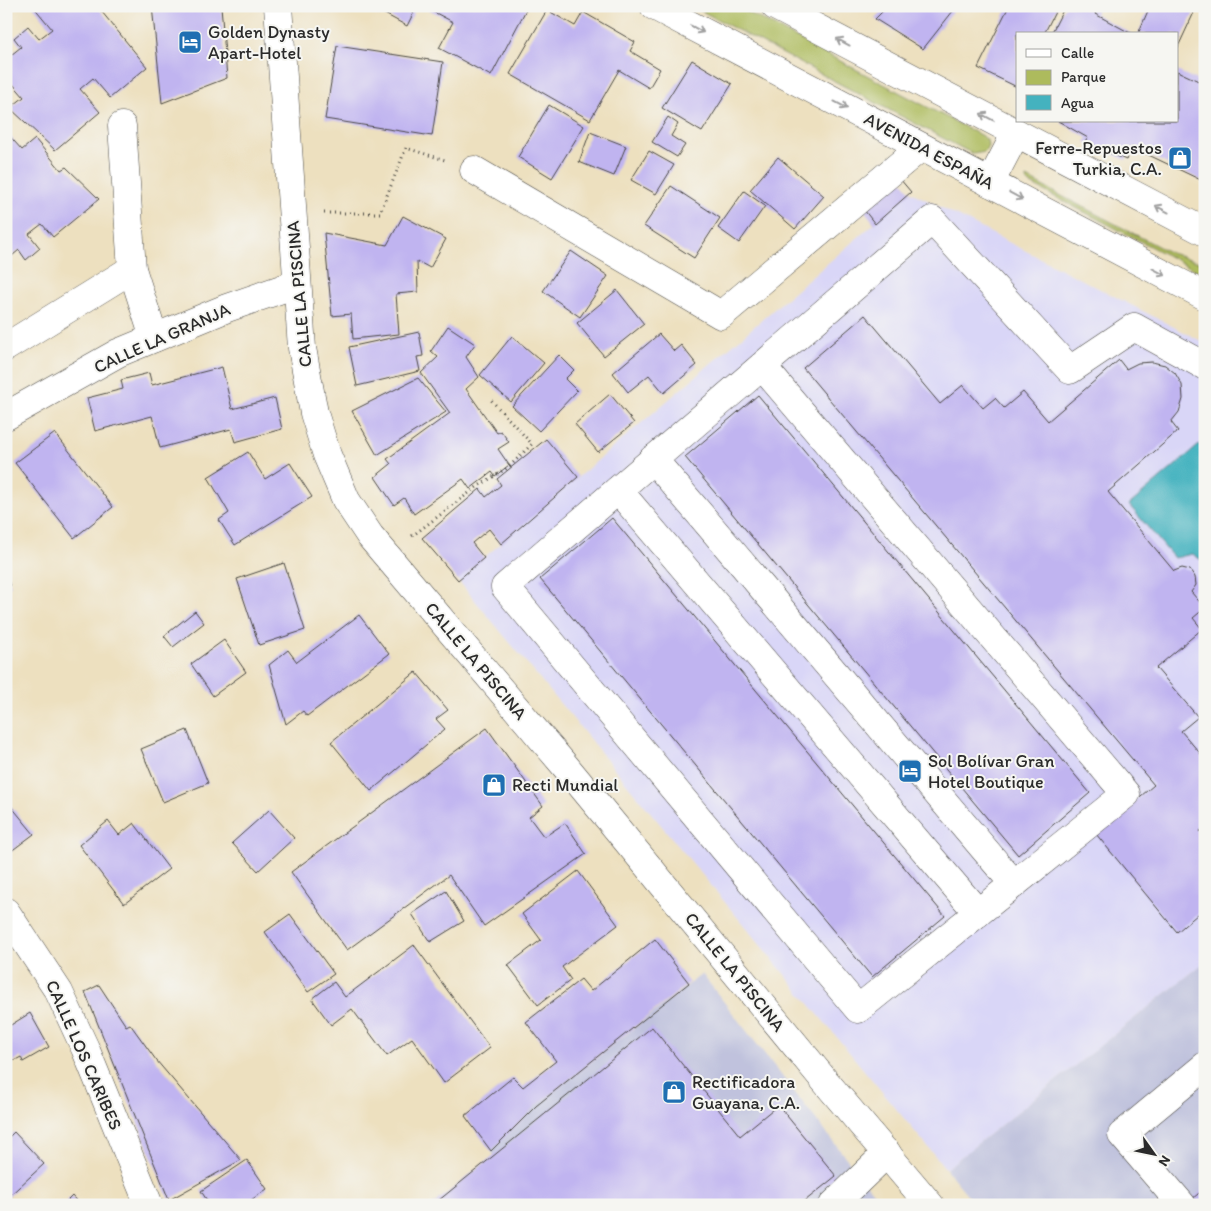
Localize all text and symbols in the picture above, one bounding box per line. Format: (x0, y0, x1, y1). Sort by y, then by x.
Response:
place label: Golden Dynasty Apart-Hotel (208, 21, 330, 64)
one-way arrow (689, 25, 704, 34)
hotel icon: Golden Dynasty Apart-Hotel (177, 29, 203, 55)
legend (1016, 32, 1178, 122)
one-way arrow (836, 37, 851, 46)
text: Calle (1061, 44, 1094, 62)
text: Parque (1061, 68, 1106, 86)
text: Agua (1061, 94, 1095, 112)
one-way arrow (833, 101, 848, 110)
street label: AVENIDA ESPAÑA (860, 108, 998, 195)
one-way arrow (979, 112, 994, 122)
place label: Ferre-Repuestos Turkia, C.A. (1035, 137, 1162, 180)
shop icon: Ferre-Repuestos Turkia, C.A. (1167, 145, 1193, 171)
one-way arrow (1008, 191, 1023, 201)
one-way arrow (1154, 204, 1169, 214)
street label: CALLE LA PISCINA (282, 219, 316, 368)
one-way arrow (1152, 267, 1167, 277)
street label: CALLE LA GRANJA (90, 298, 234, 378)
street label: CALLE LA PISCINA (420, 598, 532, 725)
place label: Sol Bolívar Gran Hotel Boutique (928, 750, 1054, 793)
hotel icon: Sol Bolívar Gran Hotel Boutique (897, 758, 923, 784)
shop icon: Recti Mundial (481, 772, 507, 798)
place label: Recti Mundial (512, 774, 618, 796)
street label: CALLE LA PISCINA (680, 908, 790, 1036)
street label: CALLE LOS CARIBES (41, 977, 127, 1133)
place label: Rectificadora Guayana, C.A. (692, 1071, 800, 1114)
shop icon: Rectificadora Guayana, C.A. (661, 1079, 687, 1105)
north arrow (1128, 1128, 1178, 1178)
text: N (1155, 1152, 1174, 1169)

